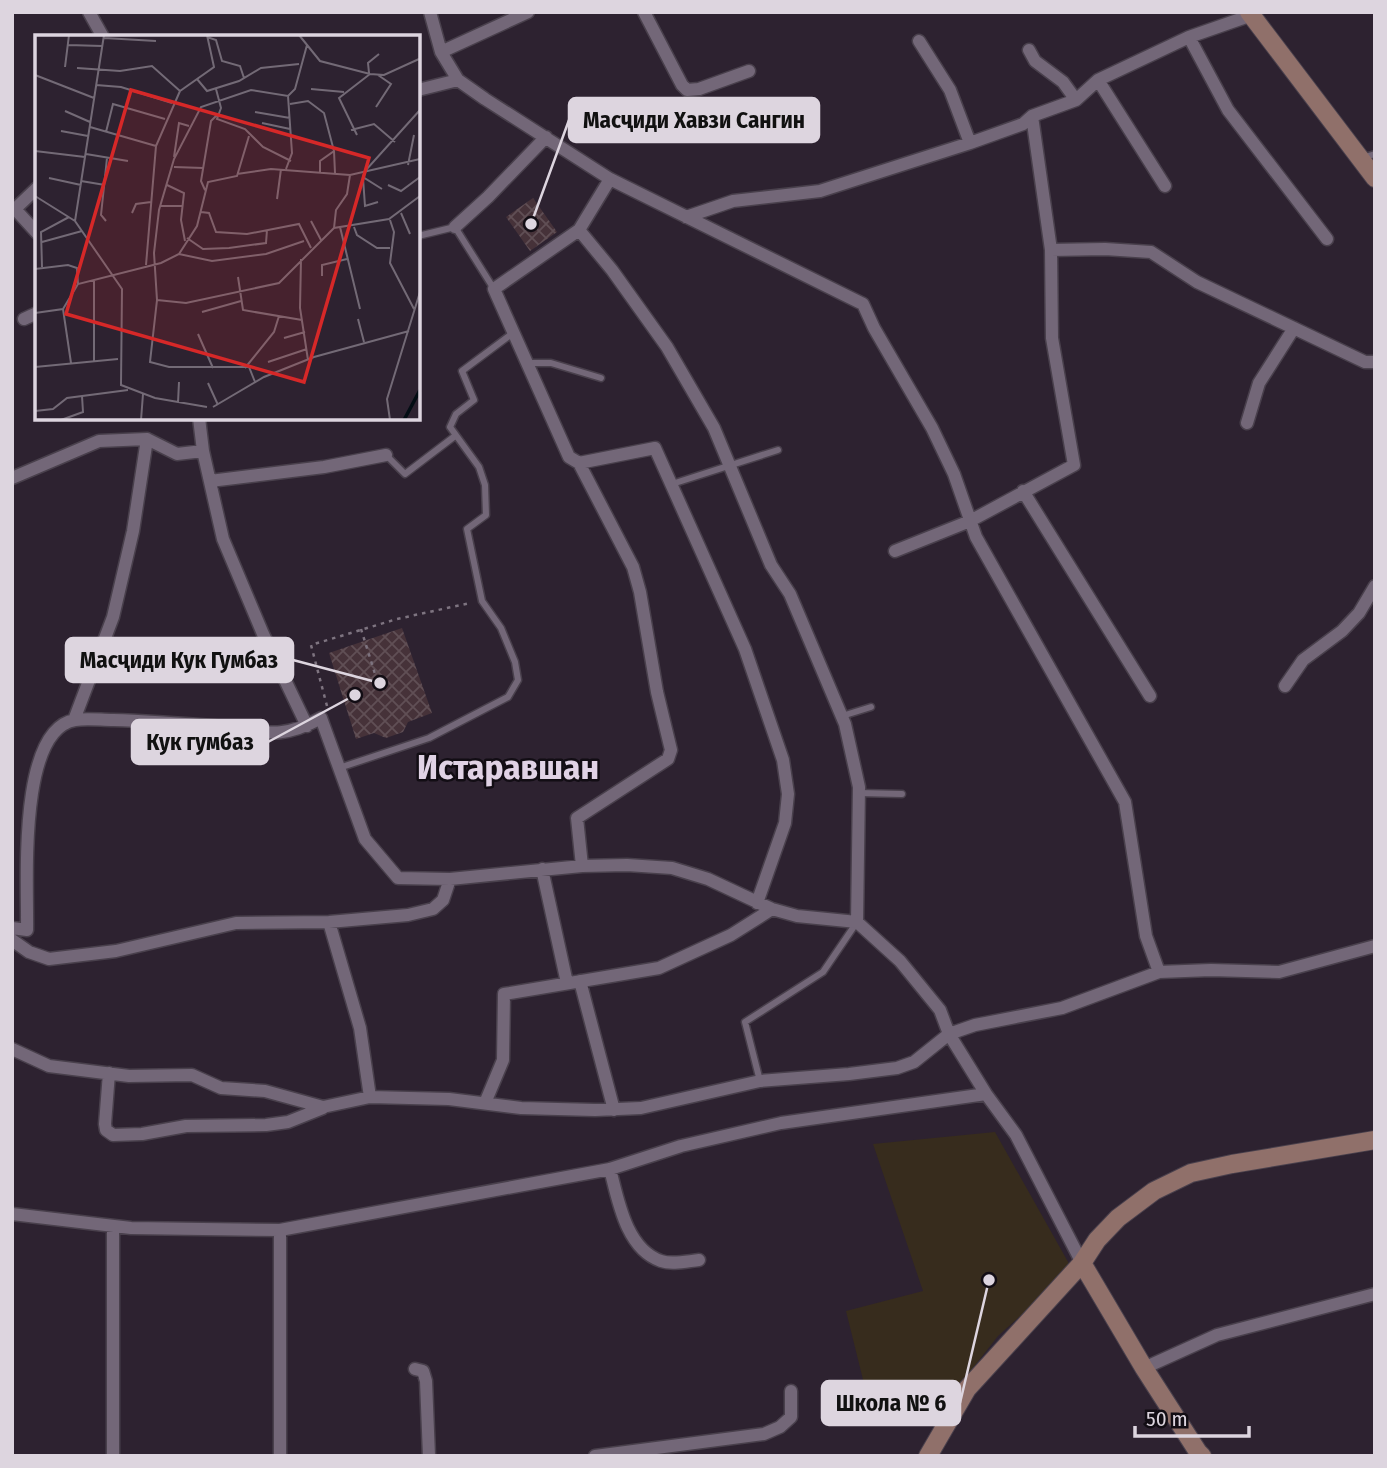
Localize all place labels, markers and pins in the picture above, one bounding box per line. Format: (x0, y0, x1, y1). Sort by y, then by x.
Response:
callout: Масҷиди Хавзи Сангин (569, 98, 819, 142)
callout: Масҷиди Кук Гумбаз (66, 638, 293, 682)
callout: Кук гумбаз (132, 720, 268, 764)
callout: Школа № 6 (822, 1381, 960, 1425)

